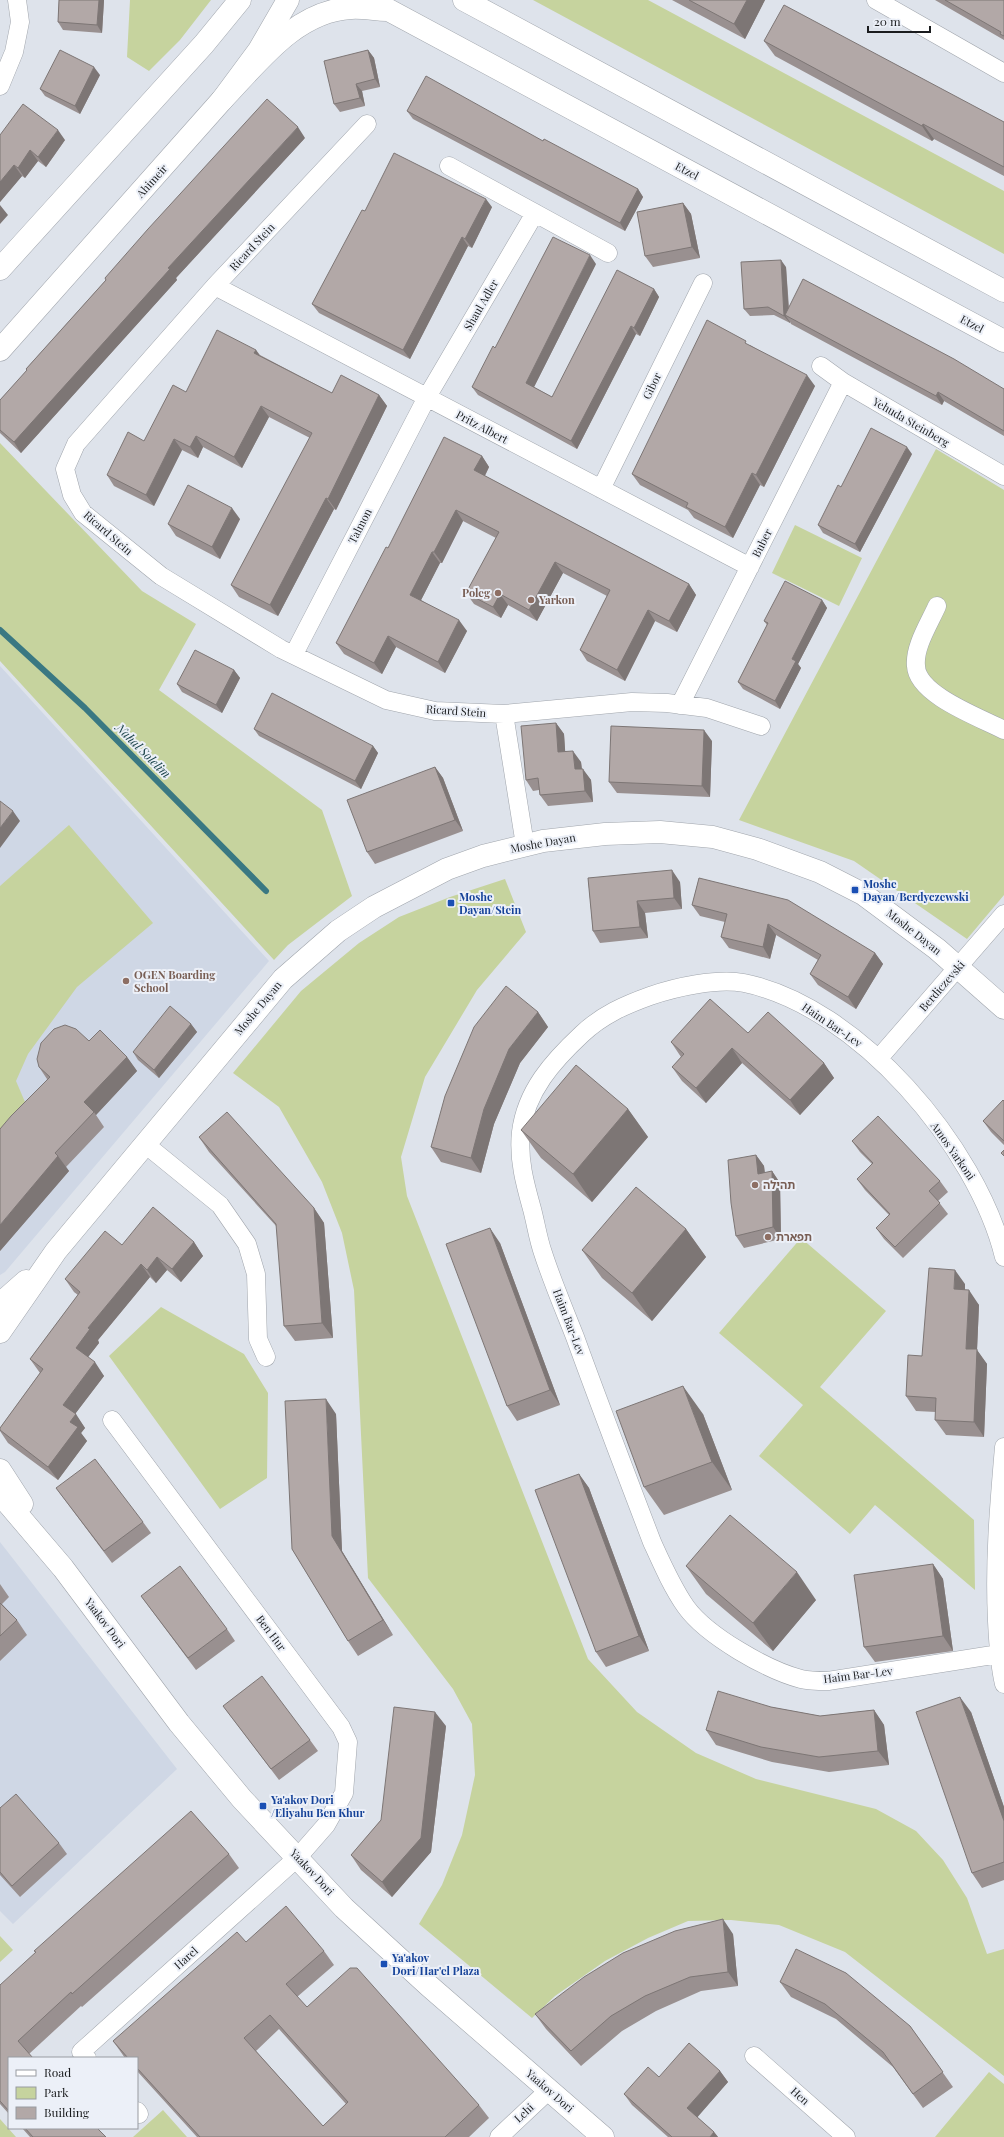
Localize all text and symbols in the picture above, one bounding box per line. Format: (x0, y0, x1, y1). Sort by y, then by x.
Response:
scale bar (868, 8, 930, 34)
text: 20 m (874, 13, 901, 29)
street label: Etzel (673, 158, 702, 183)
street label: Ahimeir (132, 161, 171, 201)
street label: Ricard Stein (226, 219, 278, 274)
street label: Shaul Adler (460, 276, 501, 333)
street label: Etzel (958, 311, 987, 336)
street label: Gibor (639, 370, 664, 402)
street label: Yehuda Steinberg (869, 393, 953, 450)
street label: Pritz Albert (454, 407, 511, 447)
street label: Talmon (344, 505, 375, 546)
street label: Ricard Stein (81, 507, 136, 558)
street label: Buber (748, 526, 775, 560)
place label: Poleg (462, 585, 491, 600)
marker: Poleg (493, 588, 503, 598)
place label: Yarkon (538, 592, 575, 607)
marker: Yarkon (526, 595, 536, 605)
street label: Ricard Stein (425, 701, 487, 720)
water label: Nahal Solelim (112, 719, 175, 781)
street label: Moshe Dayan (509, 829, 577, 856)
place label: Moshe Dayan/Berdyczewski (863, 876, 969, 904)
marker: Moshe Dayan/Berdyczewski (850, 885, 860, 895)
place label: Moshe Dayan/Stein (459, 889, 521, 917)
marker: Moshe Dayan/Stein (446, 898, 456, 908)
street label: Moshe Dayan (884, 905, 945, 958)
street label: Berdiczevski (916, 957, 968, 1014)
place label: OGEN Boarding School (134, 967, 216, 995)
marker: OGEN Boarding School (121, 976, 131, 986)
street label: Moshe Dayan (231, 977, 285, 1038)
street label: Haim Bar-Lev (799, 999, 866, 1051)
street label: Amos Yarkoni (927, 1118, 979, 1183)
place label: תהילה (763, 1177, 795, 1192)
marker: תהילה (750, 1180, 760, 1190)
place label: תפארת (776, 1229, 812, 1244)
marker: תפארת (763, 1232, 773, 1242)
street label: Haim Bar-Lev (550, 1287, 589, 1357)
street label: Yaakov Dori (81, 1594, 129, 1651)
street label: Ben Hur (253, 1612, 290, 1654)
street label: Haim Bar-Lev (823, 1663, 894, 1686)
place label: Ya'akov Dori /Eliyahu Ben Khur (270, 1792, 365, 1820)
marker: Ya'akov Dori /Eliyahu Ben Khur (258, 1801, 268, 1811)
street label: Yaakov Dori (286, 1844, 338, 1898)
street label: Harel (171, 1943, 201, 1972)
place label: Ya'akov Dori/Har'el Plaza (391, 1950, 480, 1978)
marker: Ya'akov Dori/Har'el Plaza (379, 1959, 389, 1969)
legend (8, 2057, 138, 2129)
text: Road (44, 2064, 71, 2080)
street label: Yaakov Dori (523, 2065, 577, 2115)
street label: Hen (788, 2083, 813, 2108)
text: Park (44, 2084, 69, 2100)
street label: Lehi (511, 2100, 537, 2126)
text: Building (44, 2104, 90, 2120)

